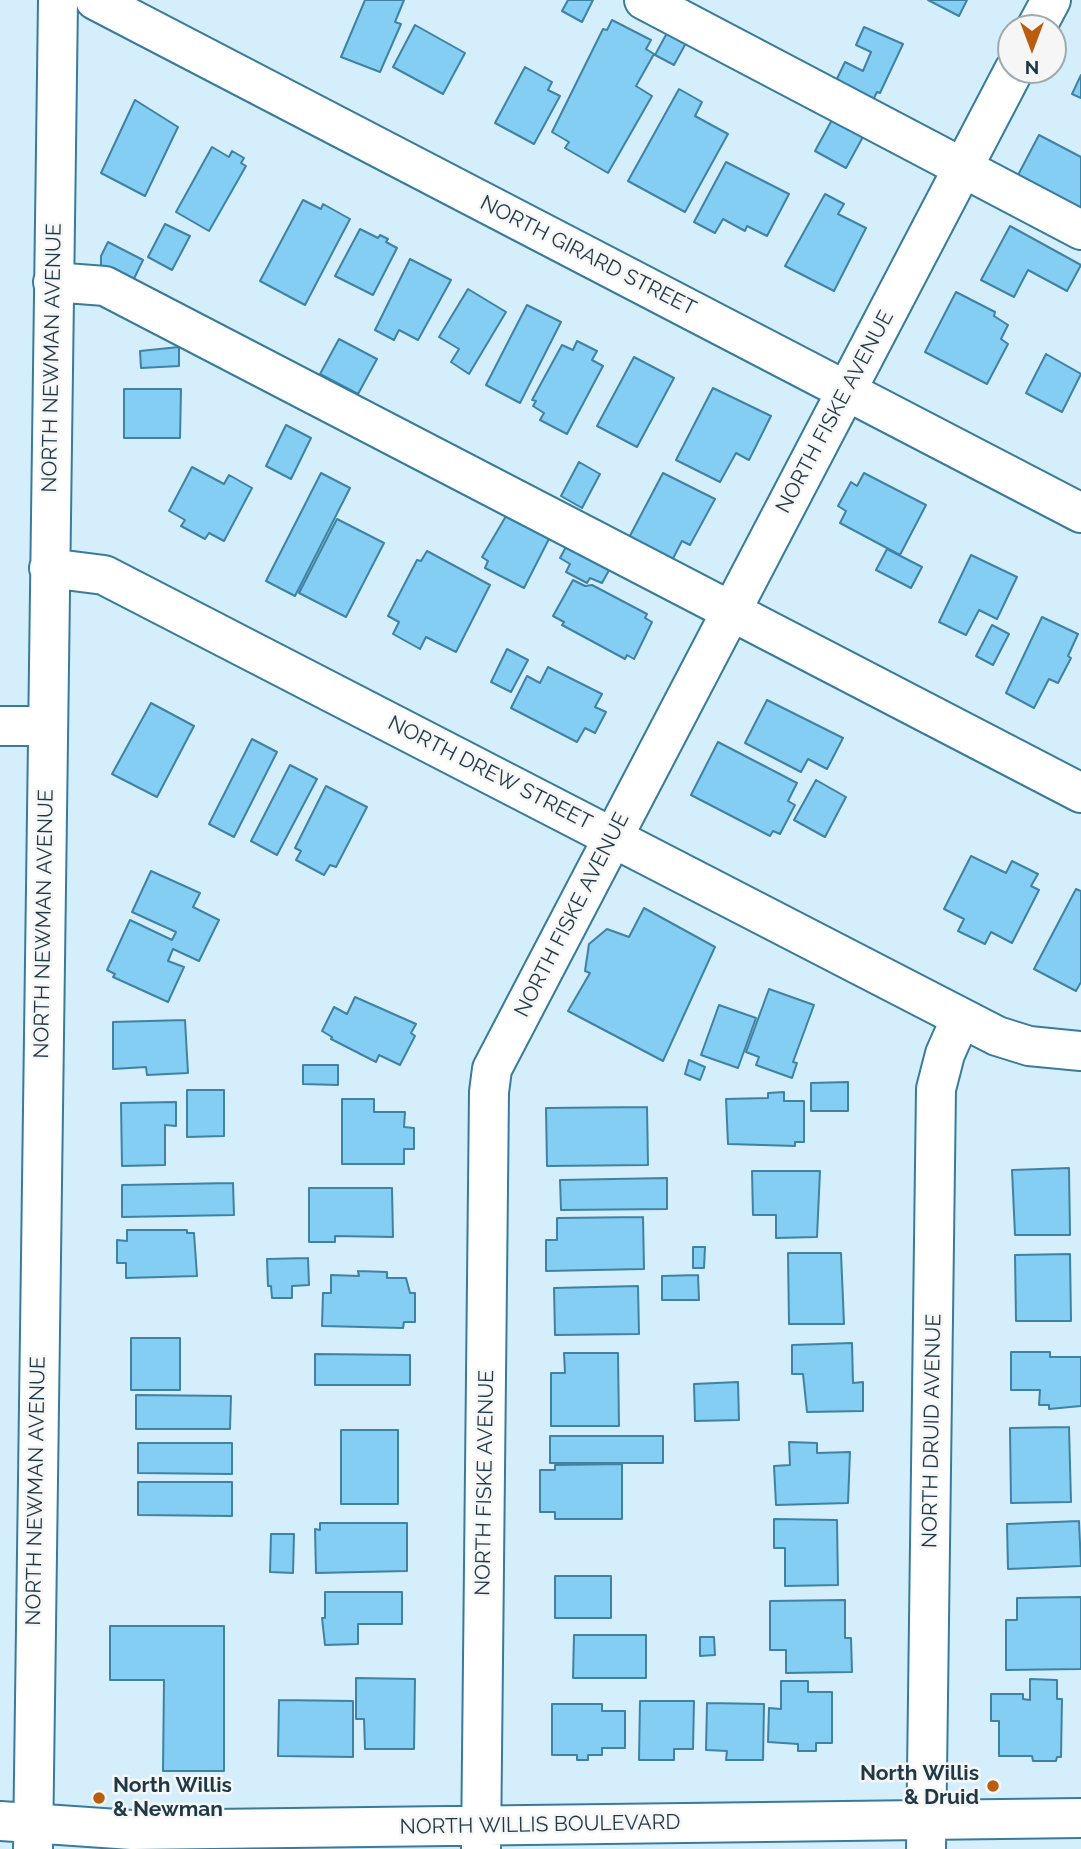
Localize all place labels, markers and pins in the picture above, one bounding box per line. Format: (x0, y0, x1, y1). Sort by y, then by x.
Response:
place label: North Willis & Druid (860, 1761, 979, 1811)
place label: North Willis & Newman (113, 1773, 232, 1823)
marker: North Willis & Druid (985, 1778, 1001, 1794)
marker: North Willis & Newman (91, 1790, 107, 1806)

